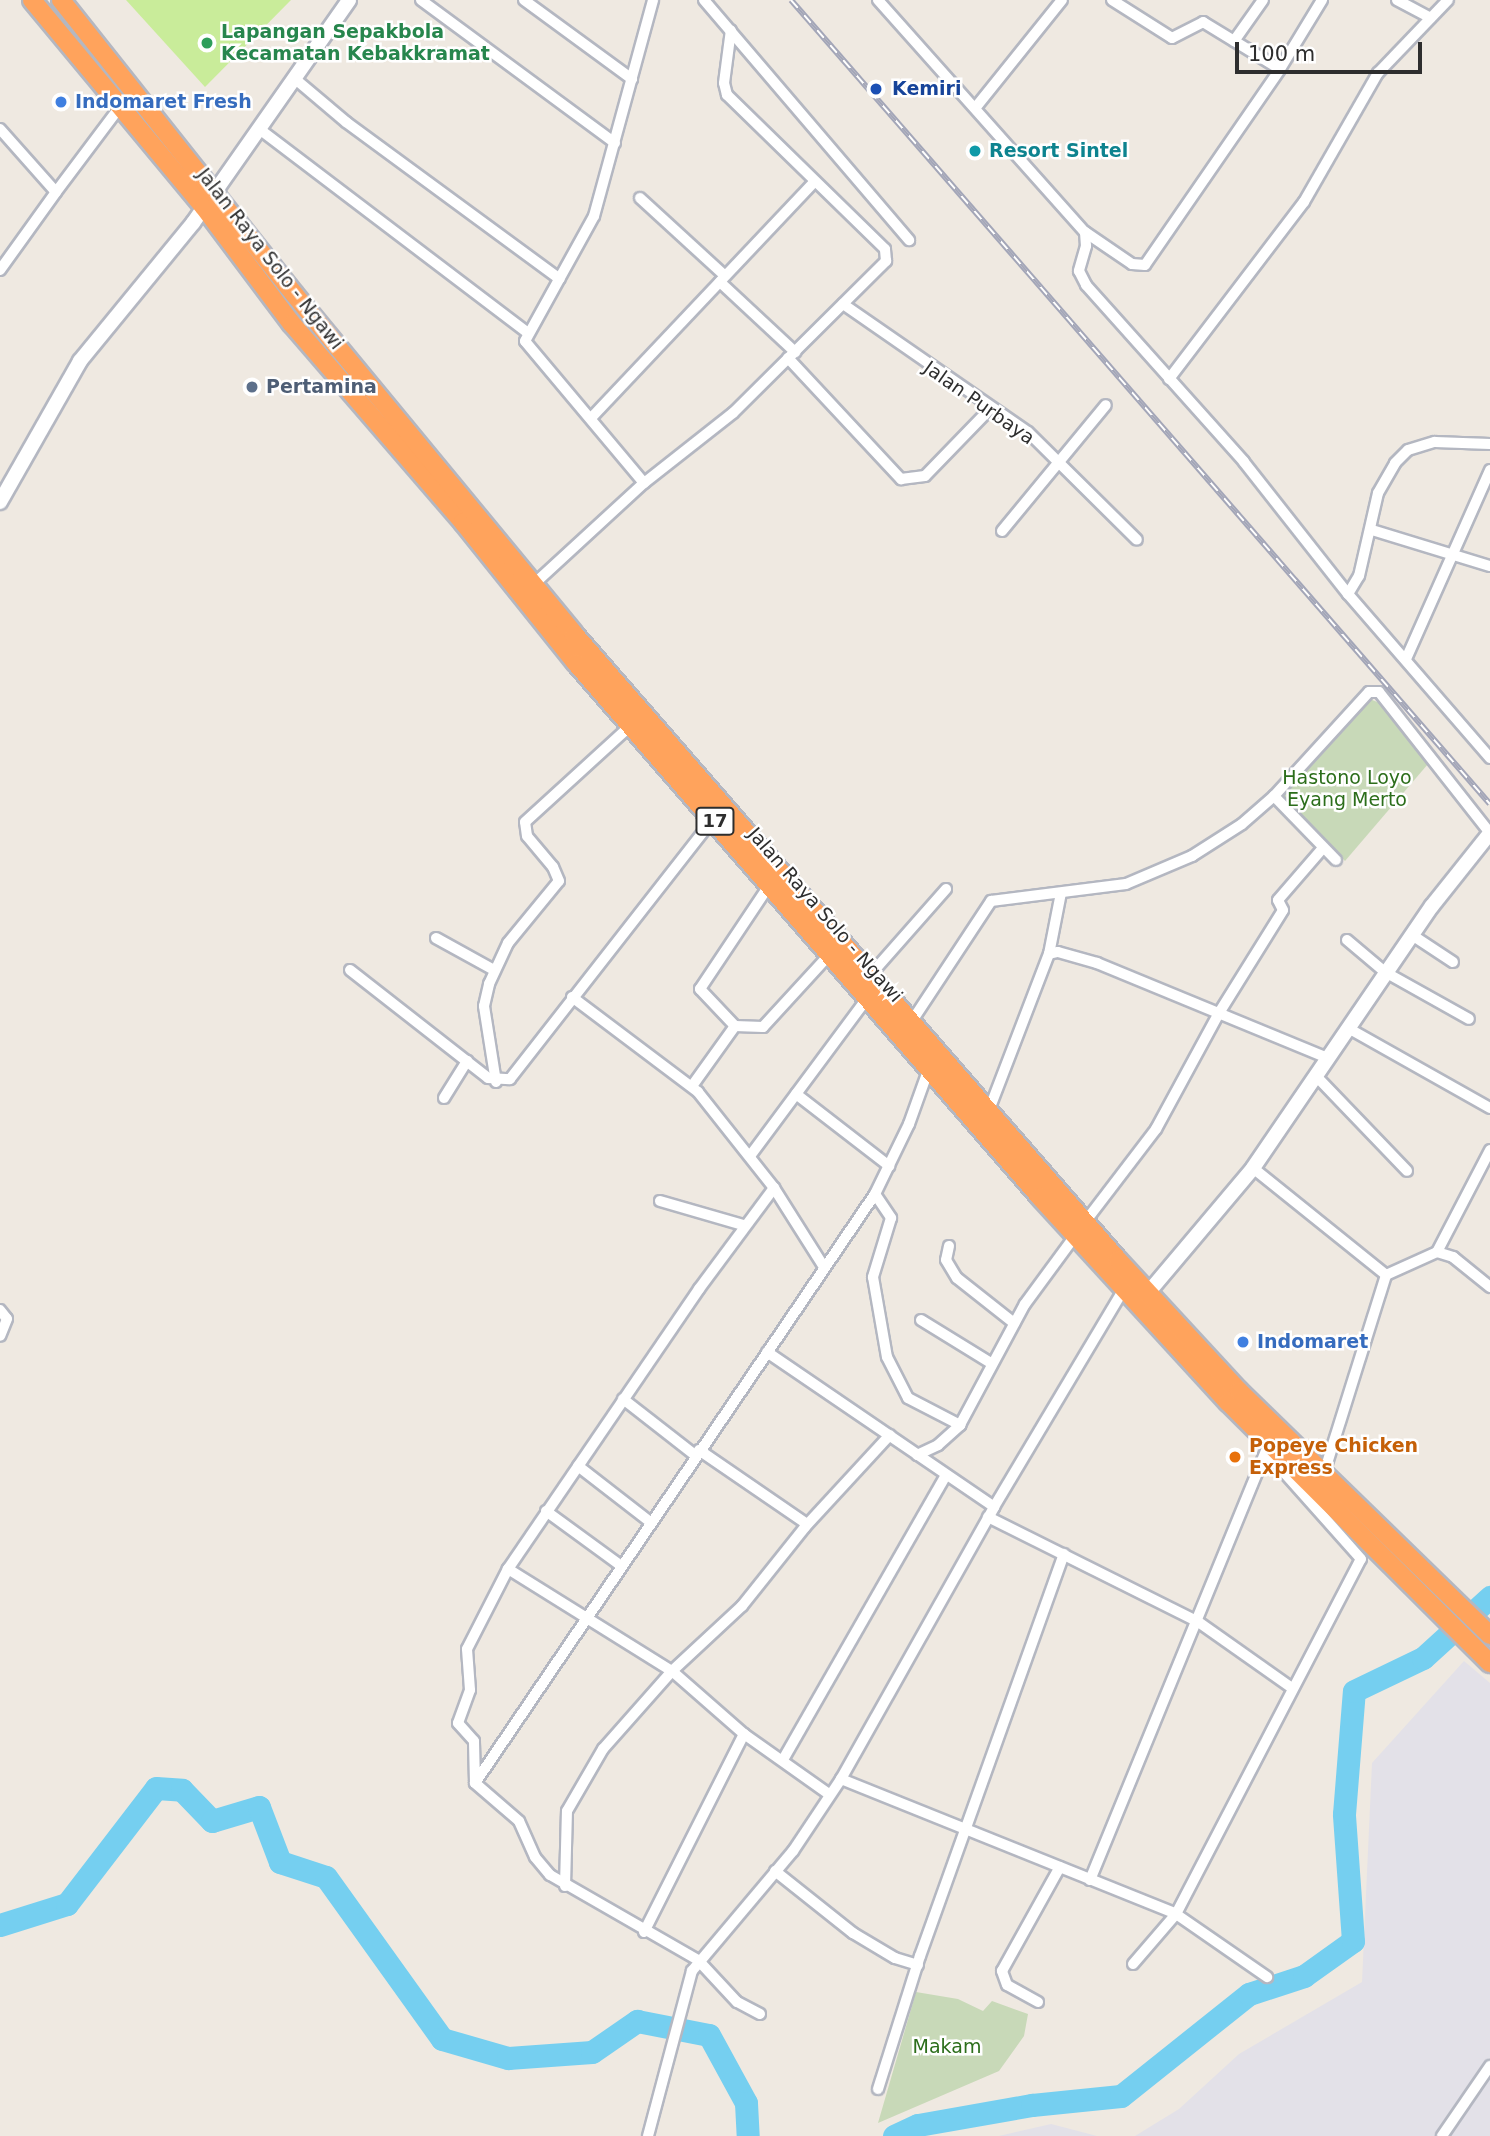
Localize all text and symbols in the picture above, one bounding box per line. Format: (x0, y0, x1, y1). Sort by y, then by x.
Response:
place label: Lapangan Sepakbola Kecamatan Kebakkramat (221, 21, 490, 65)
scale bar (1238, 28, 1425, 72)
marker: Lapangan Sepakbola Kecamatan Kebakkramat (199, 35, 215, 51)
text: 100 m (1248, 42, 1315, 66)
place label: Kemiri (892, 78, 961, 100)
marker: Kemiri (866, 79, 886, 99)
place label: Indomaret Fresh (75, 91, 252, 113)
marker: Indomaret Fresh (53, 94, 69, 110)
place label: Resort Sintel (989, 140, 1128, 162)
marker: Resort Sintel (967, 143, 983, 159)
street label: Jalan Raya Solo - Ngawi (192, 164, 348, 354)
street label: Jalan Purbaya (919, 356, 1039, 450)
place label: Pertamina (266, 376, 377, 398)
marker: Pertamina (244, 379, 260, 395)
park label: Hastono Loyo Eyang Merto (1282, 767, 1412, 811)
road number: 17 (694, 806, 736, 836)
street label: Jalan Raya Solo - Ngawi (743, 823, 907, 1007)
place label: Indomaret (1257, 1331, 1368, 1353)
marker: Indomaret (1235, 1334, 1251, 1350)
place label: Popeye Chicken Express (1249, 1435, 1418, 1479)
marker: Popeye Chicken Express (1227, 1449, 1243, 1465)
park label: Makam (913, 2036, 981, 2058)

